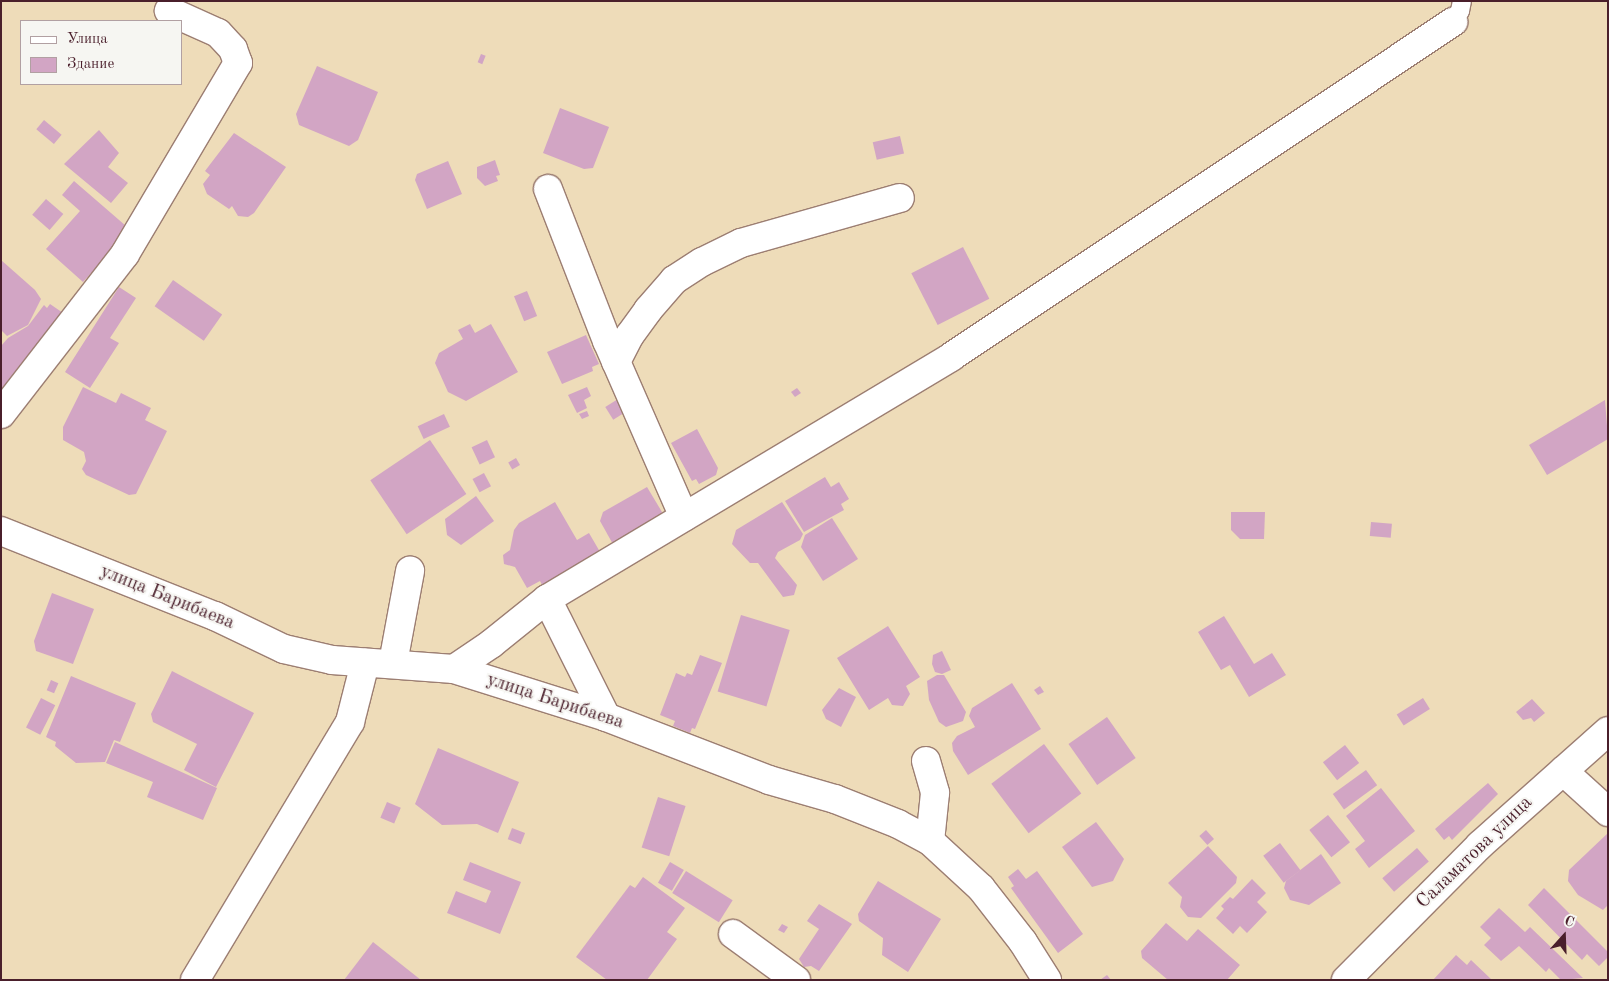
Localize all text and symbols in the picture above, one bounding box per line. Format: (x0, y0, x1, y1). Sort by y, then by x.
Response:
legend (20, 20, 182, 85)
text: Улица (67, 32, 108, 47)
text: Здание (67, 57, 114, 72)
street label: улица Барибаева (96, 561, 238, 635)
street label: улица Барибаева (484, 669, 626, 735)
street label: Саламатова улица (1412, 792, 1538, 914)
north arrow (1539, 911, 1589, 961)
text: С (1562, 914, 1576, 930)

